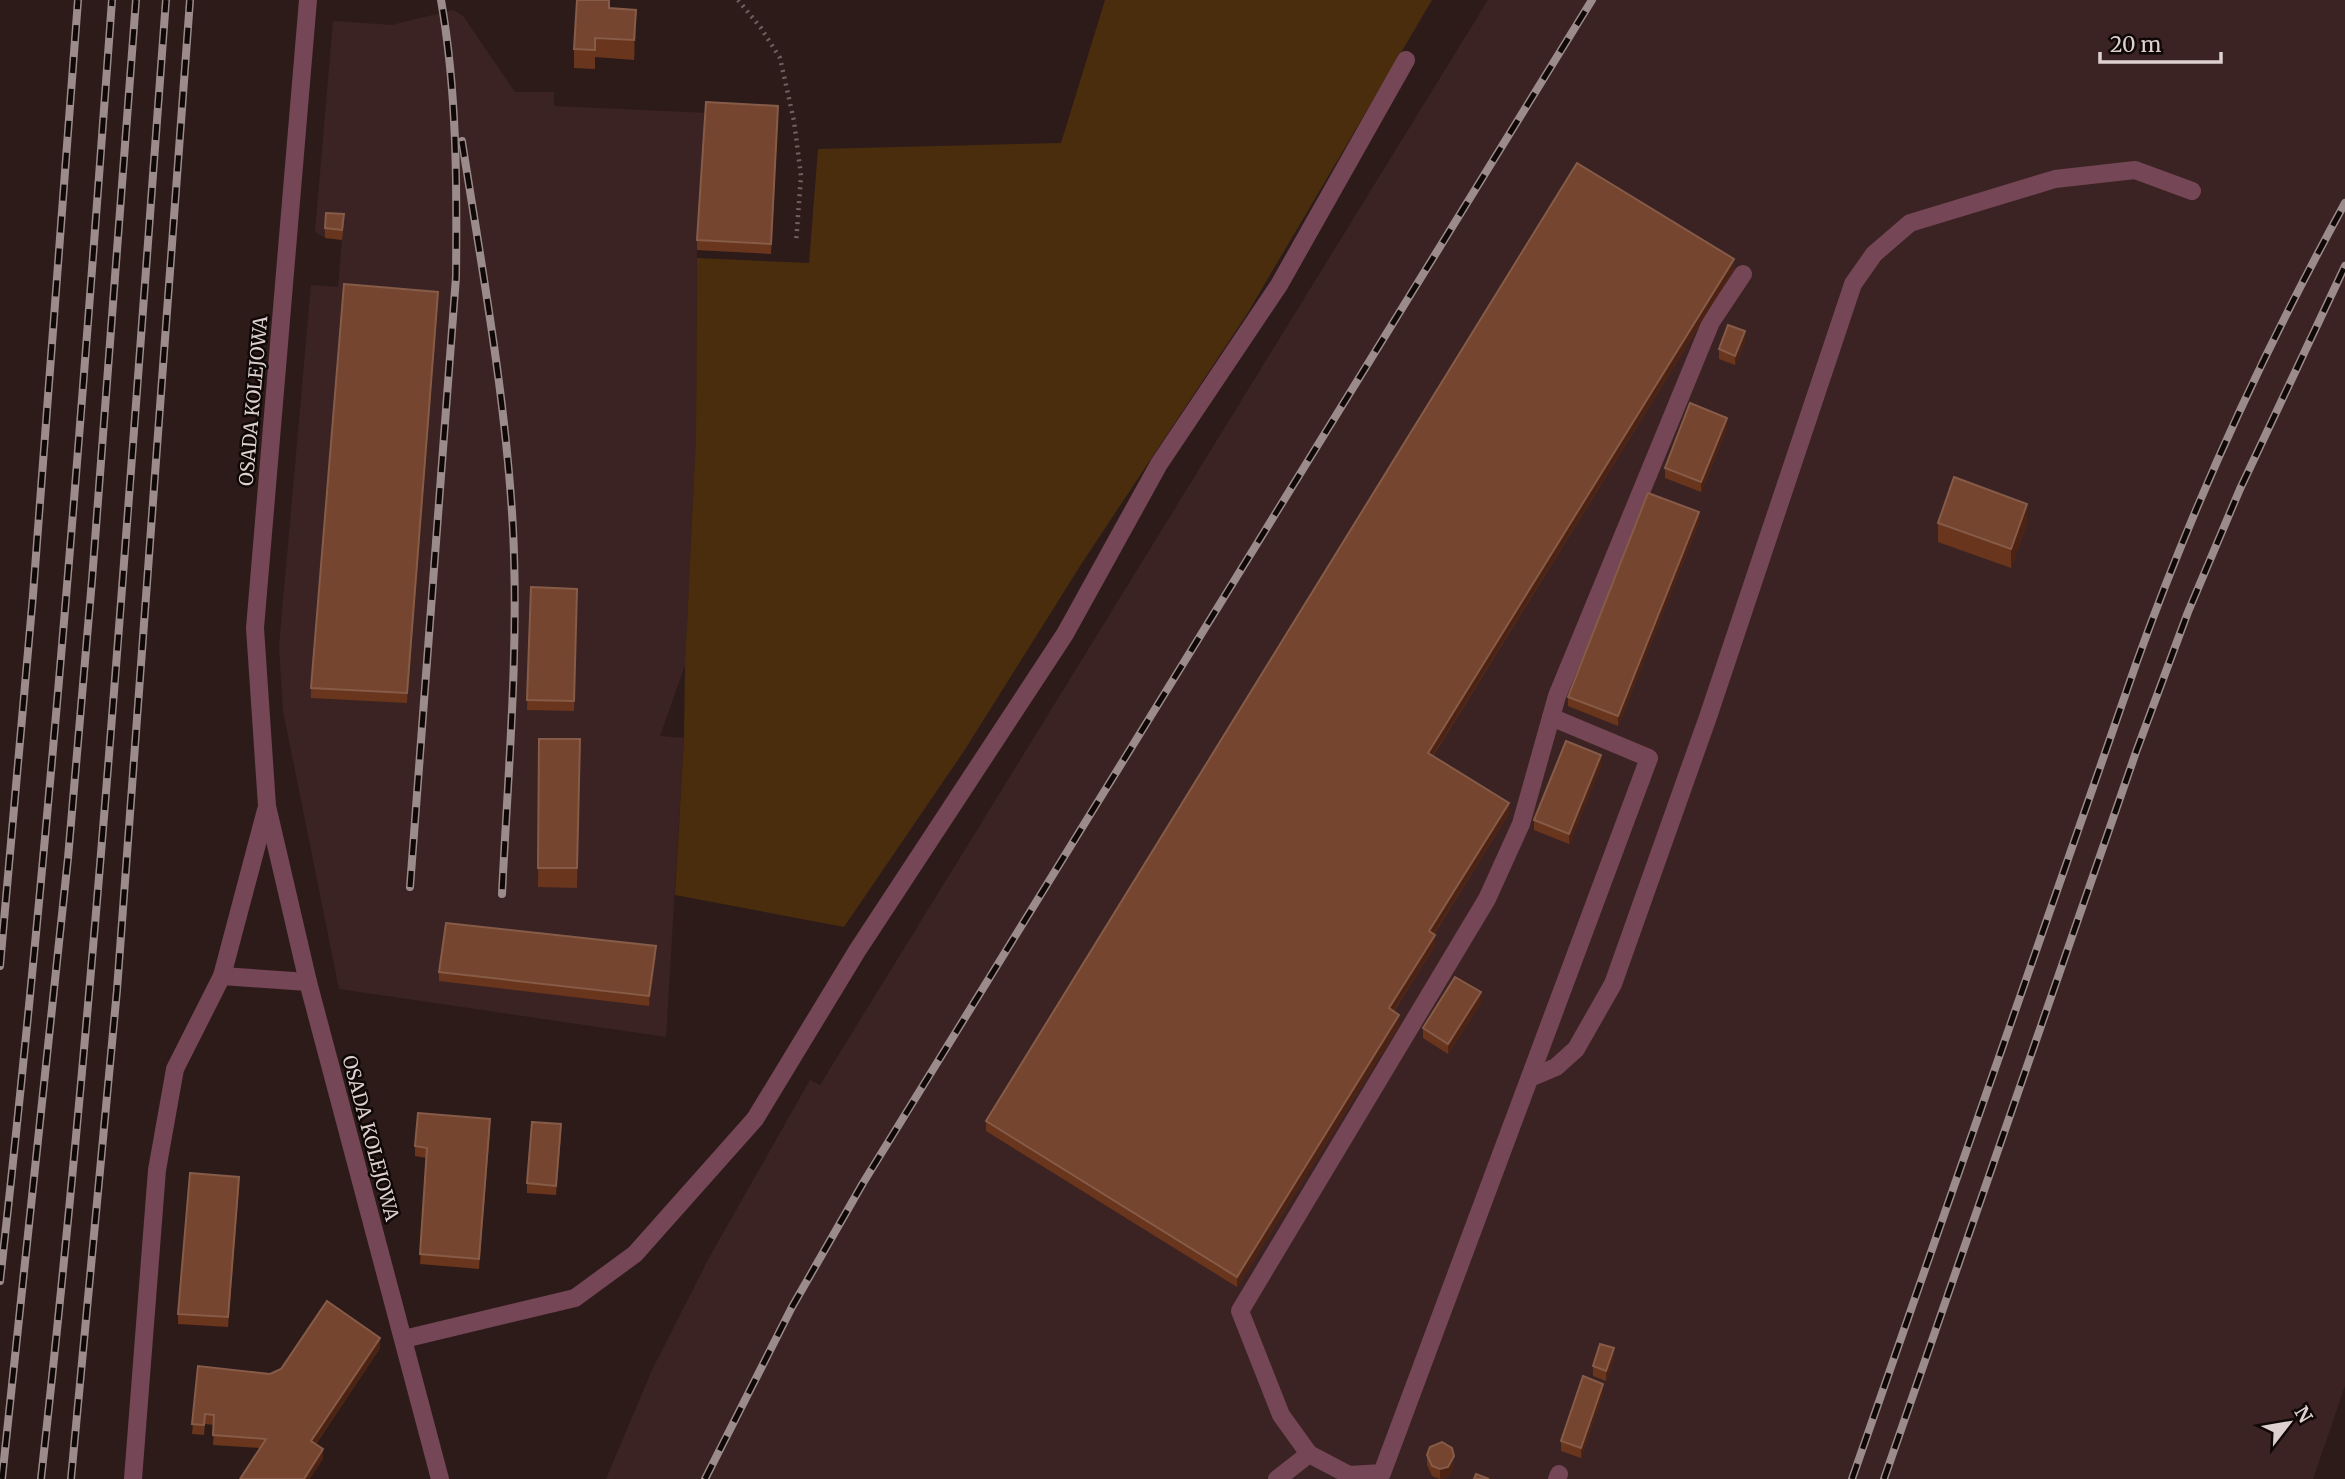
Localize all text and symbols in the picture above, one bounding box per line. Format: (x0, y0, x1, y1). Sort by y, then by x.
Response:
scale bar (2100, 21, 2221, 65)
text: 20 m (2110, 31, 2162, 58)
street label: OSADA KOLEJOWA (234, 314, 272, 487)
street label: OSADA KOLEJOWA (337, 1053, 405, 1224)
north arrow (2254, 1388, 2324, 1458)
text: N (2289, 1402, 2318, 1427)

